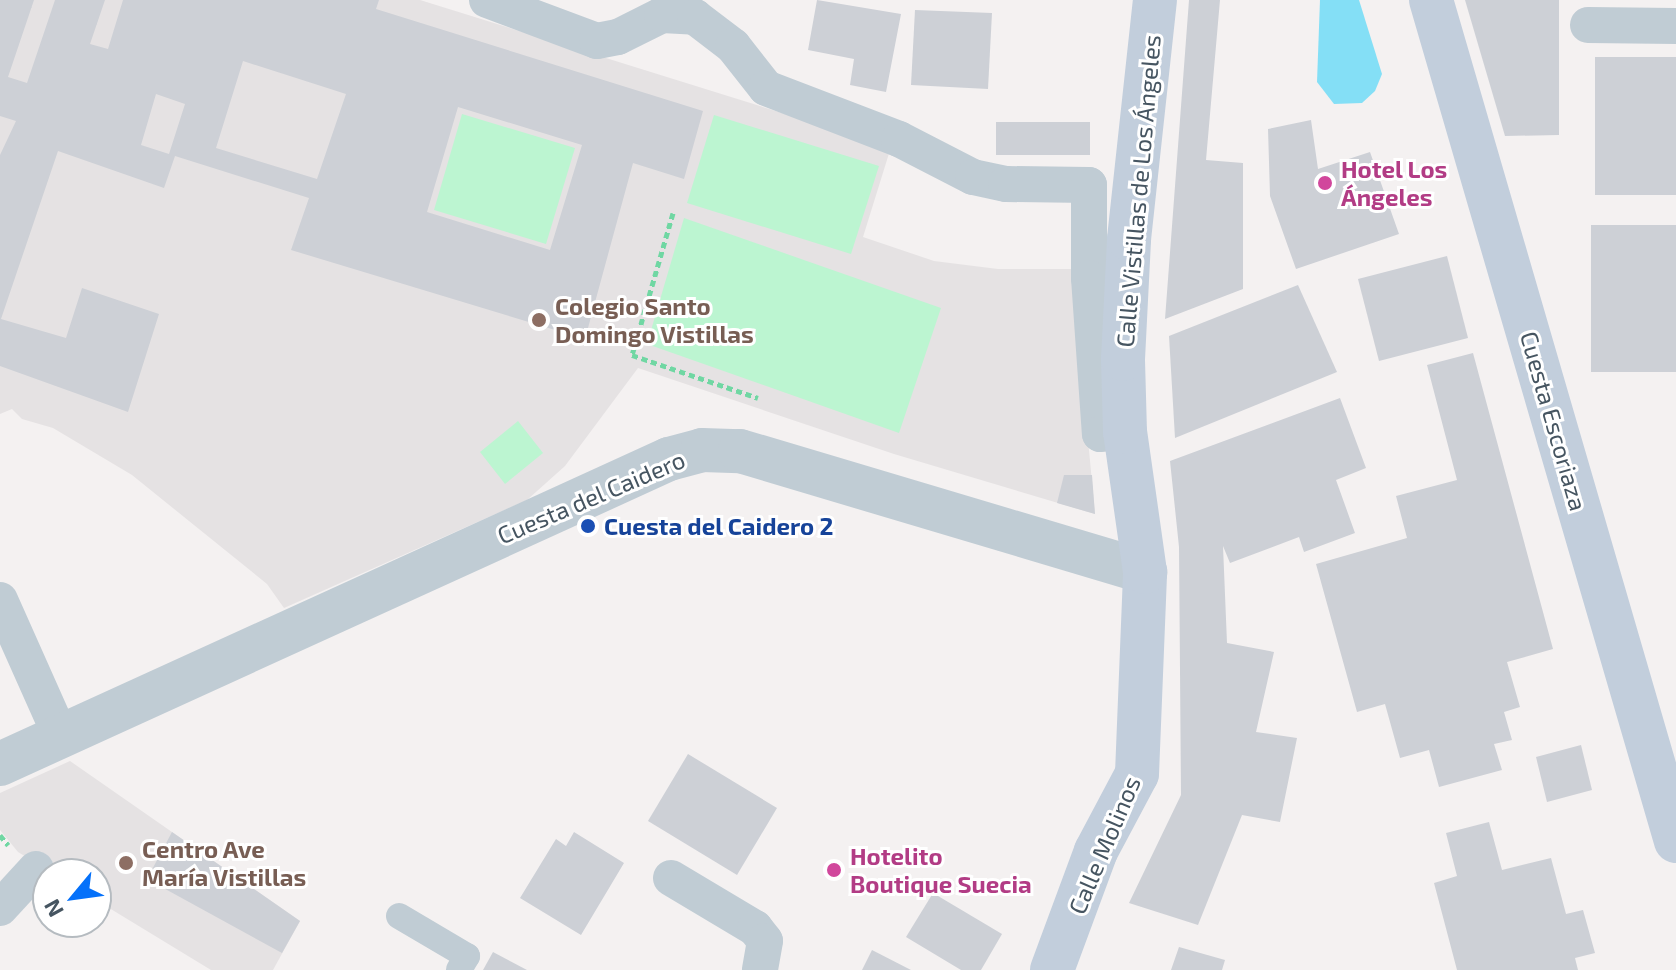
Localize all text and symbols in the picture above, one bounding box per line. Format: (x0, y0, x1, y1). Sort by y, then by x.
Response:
street label: Calle Vistillas de Los Ángeles (1110, 33, 1166, 349)
place label: Hotel Los Ángeles (1341, 155, 1448, 211)
marker: Hotel Los Ángeles (1316, 174, 1334, 192)
place label: Colegio Santo Domingo Vistillas (555, 292, 754, 348)
marker: Colegio Santo Domingo Vistillas (530, 311, 548, 329)
street label: Cuesta Escoriaza (1515, 328, 1593, 514)
street label: Cuesta del Caidero (493, 444, 689, 550)
place label: Cuesta del Caidero 2 (604, 512, 834, 540)
marker: Cuesta del Caidero 2 (579, 517, 597, 535)
street label: Calle Molinos (1062, 772, 1146, 918)
place label: Centro Ave María Vistillas (142, 835, 307, 891)
place label: Hotelito Boutique Suecia (850, 842, 1032, 898)
marker: Centro Ave María Vistillas (117, 854, 135, 872)
north arrow (32, 858, 112, 938)
marker: Hotelito Boutique Suecia (825, 861, 843, 879)
text: N (38, 895, 68, 922)

